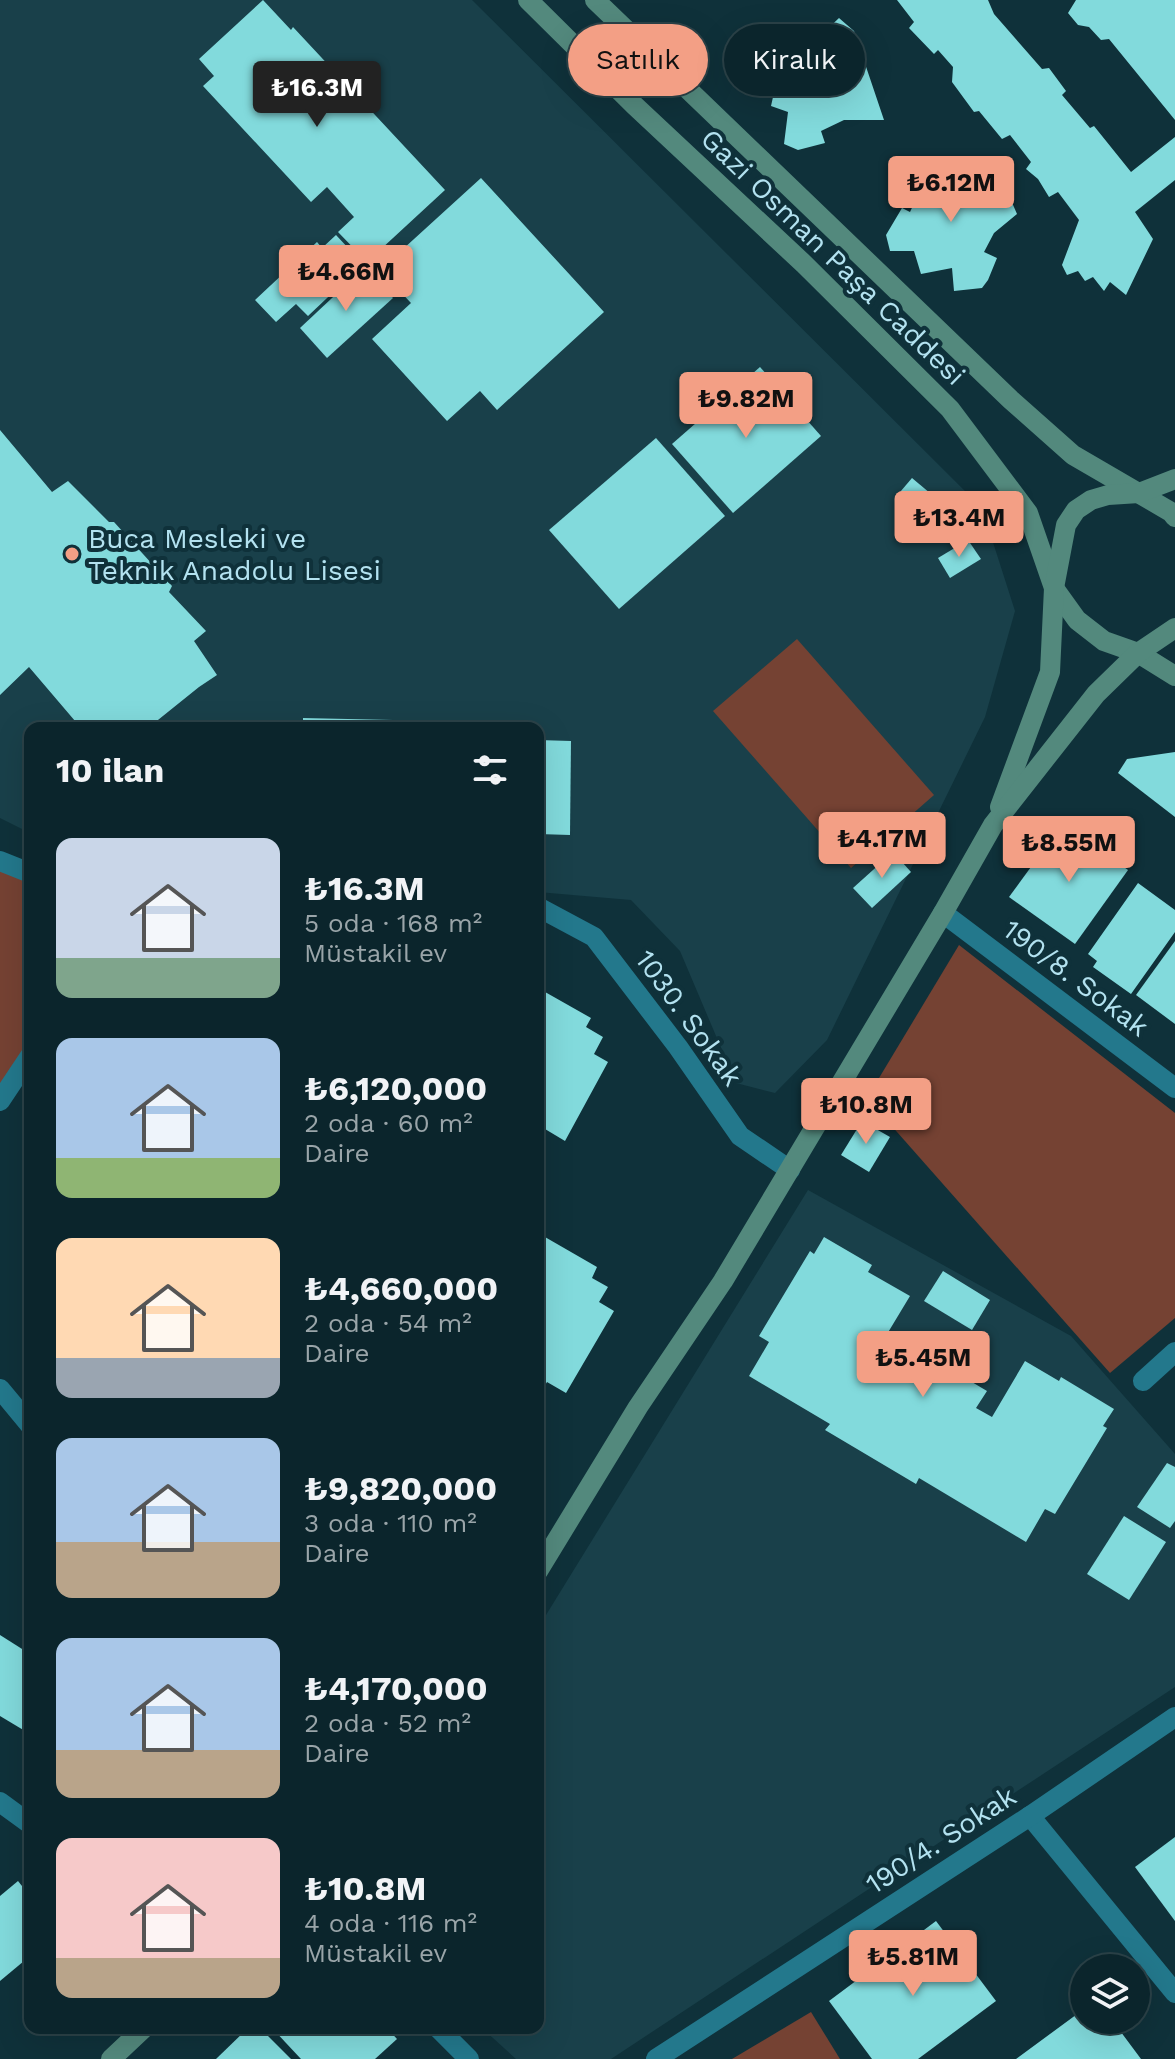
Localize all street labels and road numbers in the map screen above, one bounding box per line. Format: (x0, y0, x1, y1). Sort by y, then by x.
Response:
street label: Gazi Osman Paşa Caddesi (694, 122, 972, 392)
street label: 190/8. Sokak (997, 913, 1155, 1043)
street label: 1030. Sokak (629, 944, 749, 1092)
street label: 190/4. Sokak (860, 1779, 1022, 1901)

